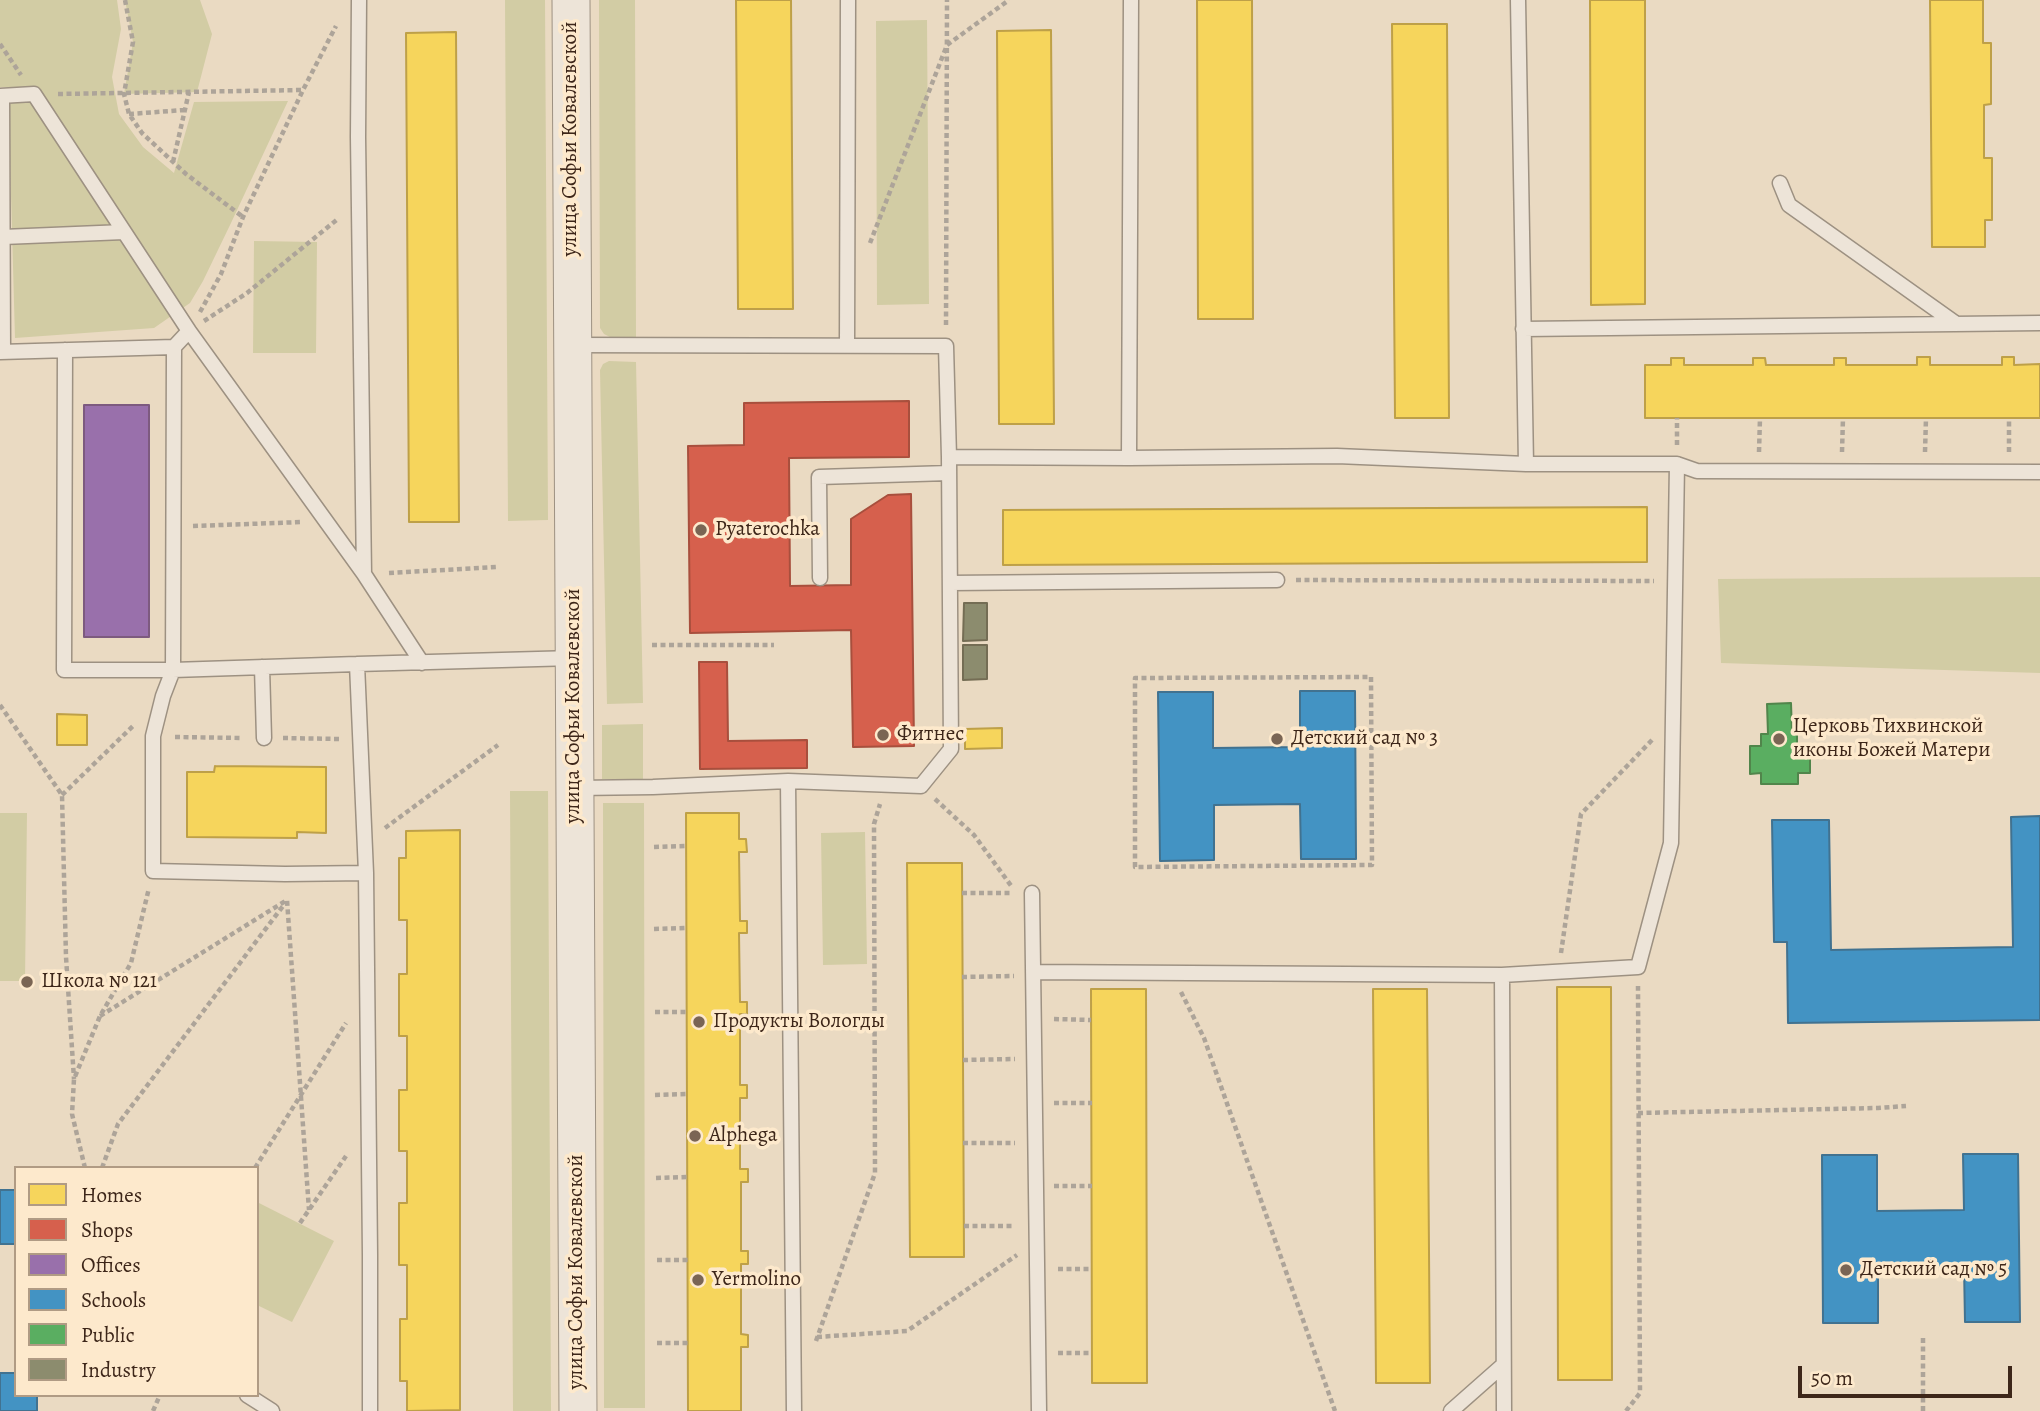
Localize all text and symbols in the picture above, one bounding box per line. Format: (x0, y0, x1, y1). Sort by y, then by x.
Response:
street label: улица Софьи Ковалевской (558, 21, 584, 257)
place label: Pyaterochka (715, 517, 820, 543)
marker: Pyaterochka (693, 522, 709, 538)
street label: улица Софьи Ковалевской (561, 588, 587, 824)
place label: Церковь Тихвинской иконы Божей Матери (1793, 714, 1990, 764)
place label: Фитнес (897, 722, 964, 748)
place label: Детский сад № 3 (1291, 726, 1438, 752)
marker: Фитнес (875, 727, 891, 743)
marker: Детский сад № 3 (1269, 731, 1285, 747)
marker: Церковь Тихвинской иконы Божей Матери (1771, 731, 1787, 747)
place label: Школа № 121 (41, 969, 157, 995)
marker: Школа № 121 (19, 974, 35, 990)
place label: Продукты Вологды (713, 1009, 885, 1035)
marker: Продукты Вологды (691, 1014, 707, 1030)
place label: Alphega (709, 1123, 778, 1149)
marker: Alphega (687, 1128, 703, 1144)
street label: улица Софьи Ковалевской (564, 1154, 590, 1390)
legend (14, 1166, 259, 1397)
text: Homes (81, 1181, 142, 1209)
text: Shops (81, 1216, 133, 1244)
text: Offices (81, 1251, 141, 1279)
place label: Детский сад № 5 (1860, 1257, 2007, 1283)
marker: Детский сад № 5 (1838, 1262, 1854, 1278)
place label: Yermolino (712, 1267, 801, 1293)
marker: Yermolino (690, 1272, 706, 1288)
text: Schools (81, 1286, 146, 1314)
text: Public (81, 1321, 135, 1349)
scale bar (1802, 1352, 2016, 1396)
text: Industry (81, 1356, 156, 1384)
text: 50 m (1811, 1364, 1853, 1392)

